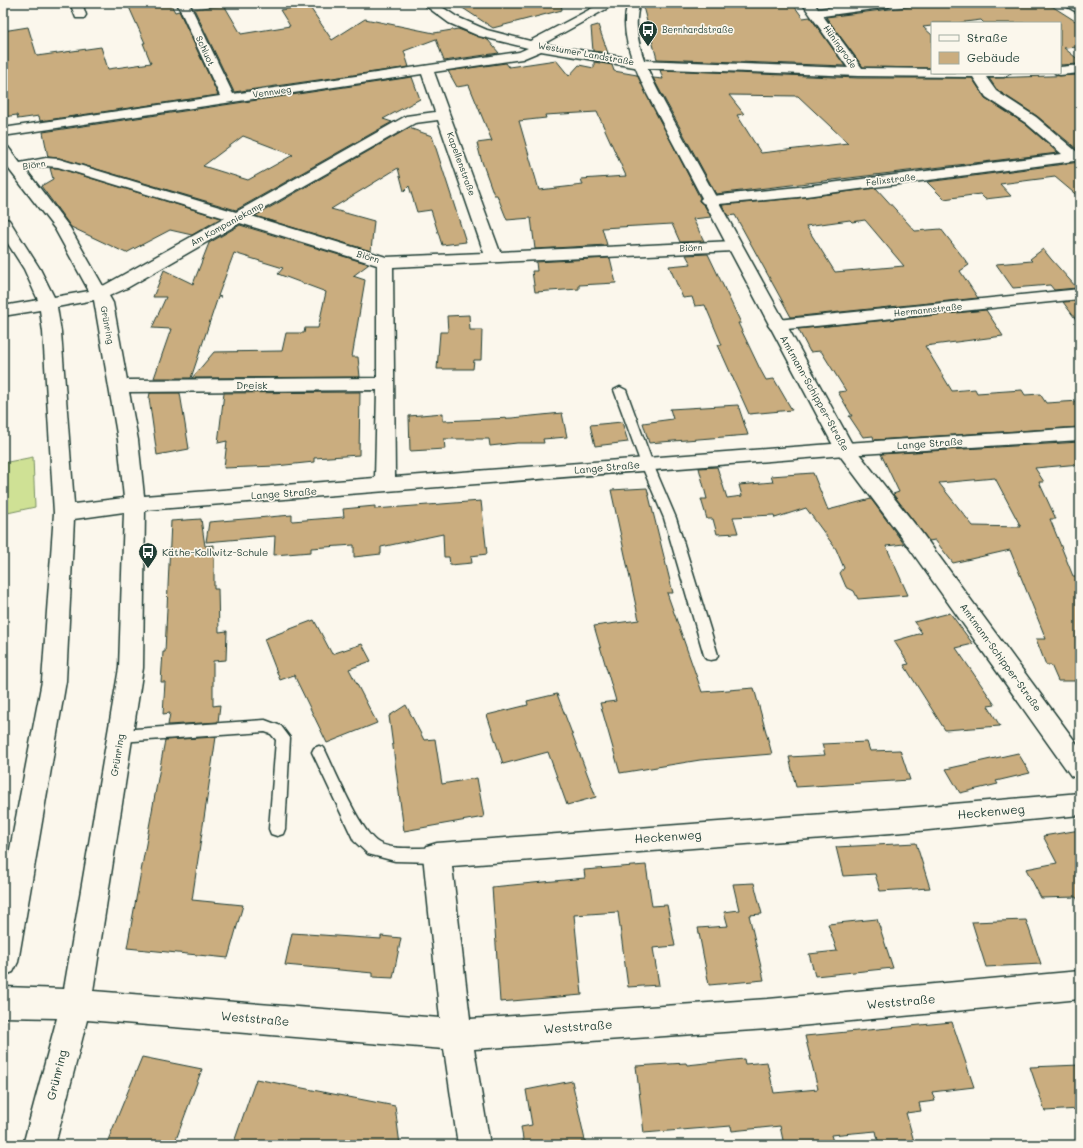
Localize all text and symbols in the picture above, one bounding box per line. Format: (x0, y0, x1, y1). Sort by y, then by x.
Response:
bus stop icon: Bernhardstraße (637, 19, 659, 47)
legend (931, 22, 1061, 74)
street label: Hüningrode (821, 23, 859, 71)
place label: Bernhardstraße (662, 24, 733, 35)
text: Straße (967, 29, 1008, 45)
street label: Schluot (194, 34, 217, 68)
street label: Westumer Landstraße (537, 40, 635, 67)
text: Gebäude (967, 49, 1020, 65)
street label: Vennweg (252, 83, 292, 100)
street label: Kapellenstraße (445, 130, 478, 197)
street label: Biörn (22, 157, 46, 172)
street label: Felixstraße (865, 171, 916, 188)
street label: Am Kompaniekamp (188, 199, 266, 248)
street label: Biörn (679, 241, 703, 254)
street label: Biörn (355, 248, 381, 265)
street label: Hermannstraße (893, 300, 963, 319)
street label: Grünring (98, 305, 117, 345)
street label: Amtmann-Schipper-Straße (777, 332, 853, 454)
street label: Dreisk (236, 378, 268, 392)
street label: Lange Straße (897, 434, 963, 452)
street label: Lange Straße (573, 457, 641, 477)
street label: Lange Straße (251, 484, 317, 502)
bus stop icon: Käthe-Kollwitz-Schule (137, 541, 159, 569)
place label: Käthe-Kollwitz-Schule (162, 545, 268, 559)
street label: Amtmann-Schipper-Straße (957, 600, 1045, 714)
street label: Grünring (107, 733, 127, 777)
street label: Heckenweg (957, 800, 1025, 822)
street label: Heckenweg (634, 826, 702, 846)
street label: Weststraße (866, 990, 936, 1012)
street label: Weststraße (220, 1007, 290, 1029)
street label: Weststraße (543, 1016, 613, 1036)
street label: Grünring (42, 1048, 70, 1102)

